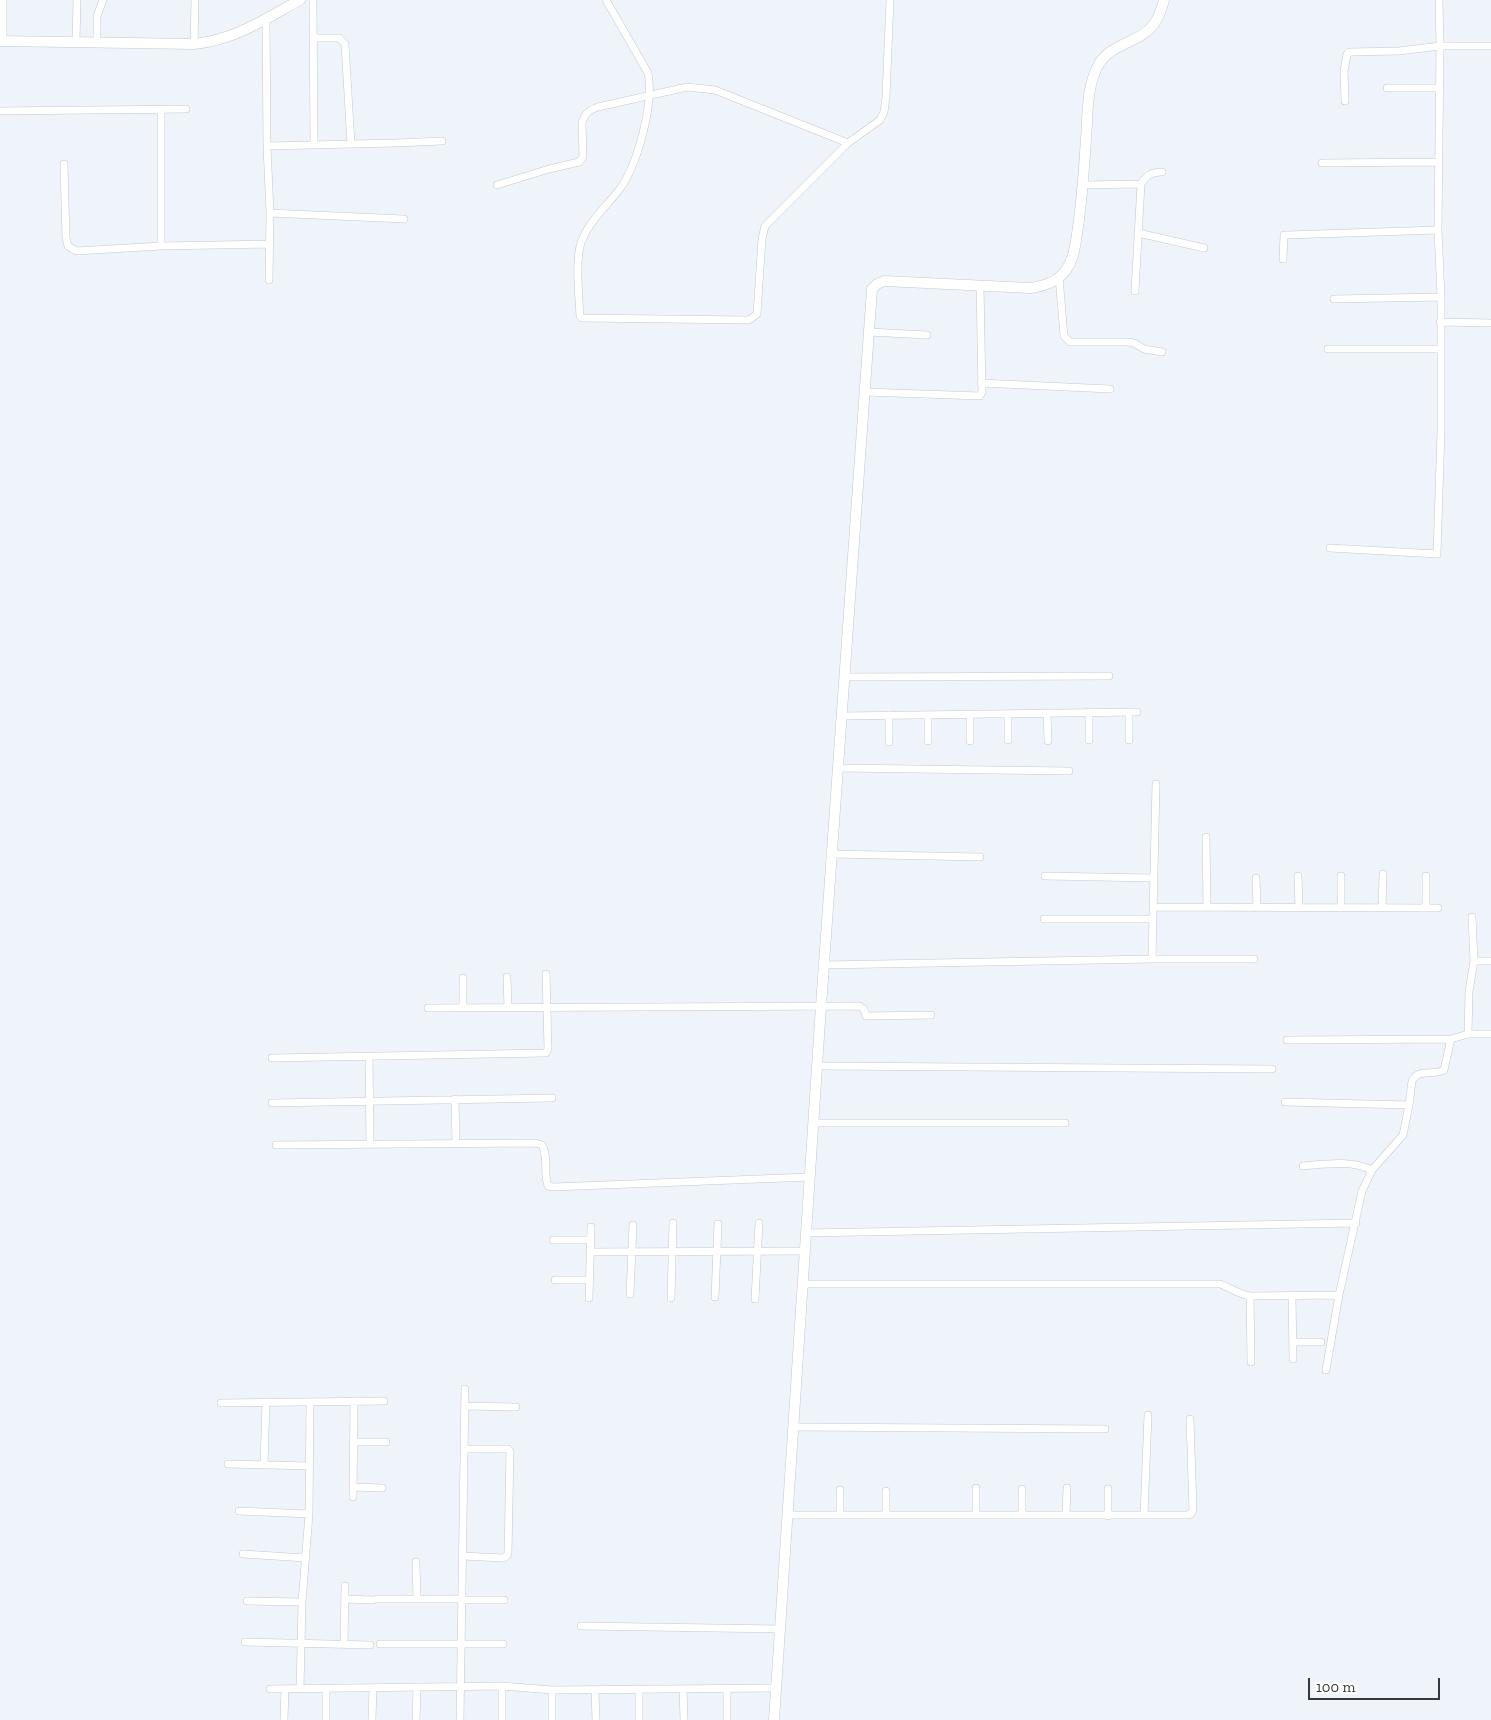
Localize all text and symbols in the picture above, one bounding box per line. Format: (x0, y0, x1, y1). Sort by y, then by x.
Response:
scale bar (1311, 1668, 1444, 1700)
text: 100 m (1316, 1678, 1355, 1696)

